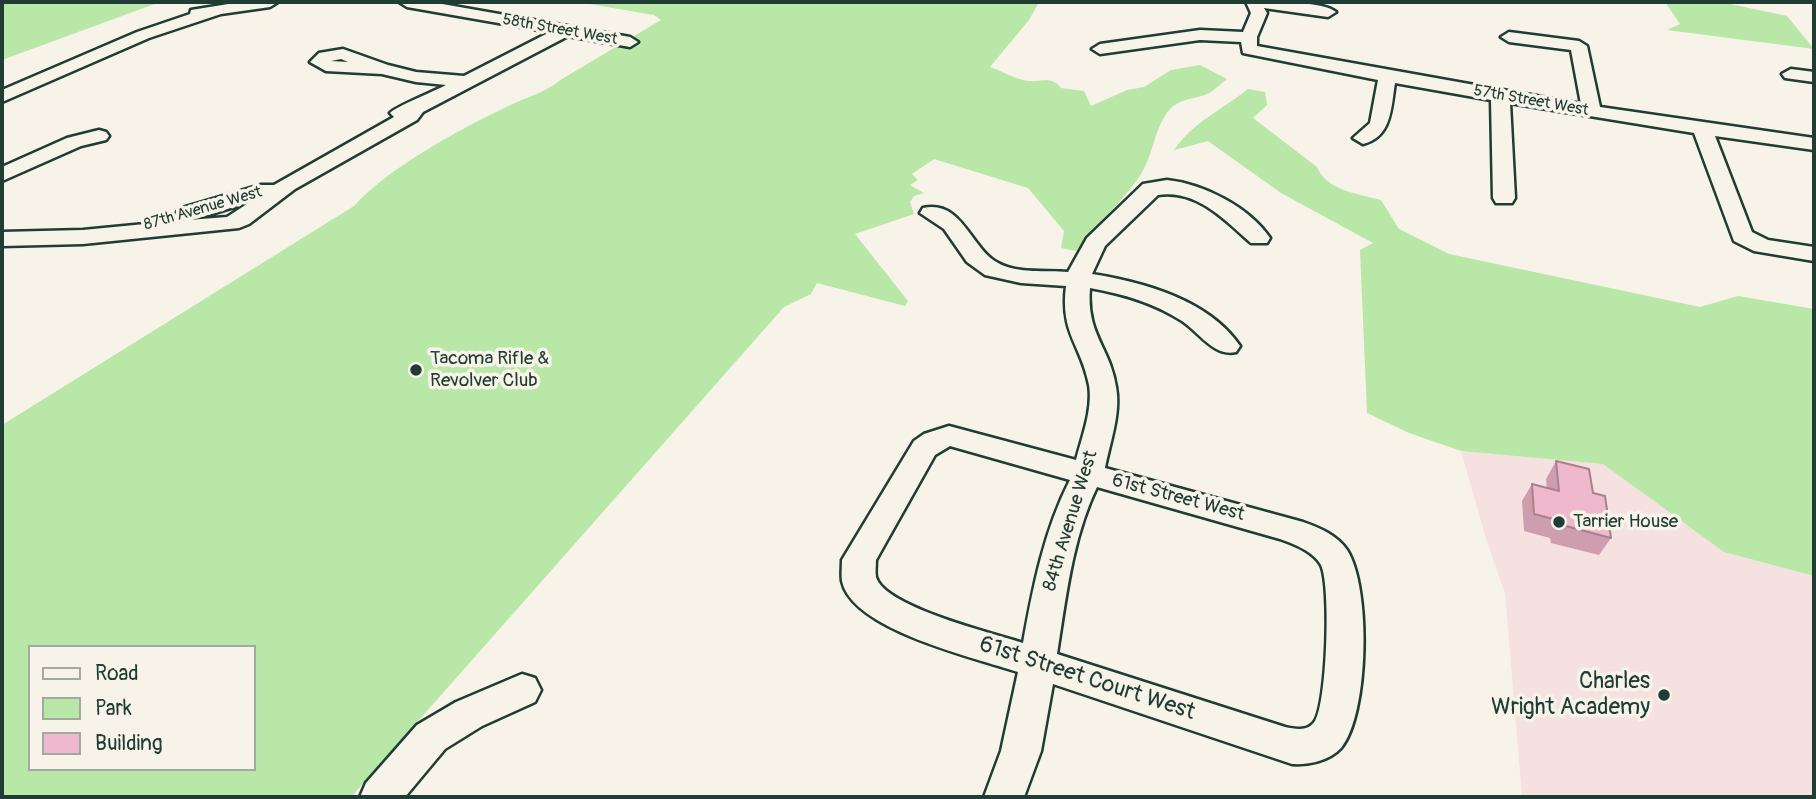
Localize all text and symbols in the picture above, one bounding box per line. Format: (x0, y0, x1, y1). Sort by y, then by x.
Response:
street label: 58th Street West (501, 10, 619, 50)
street label: 57th Street West (1472, 81, 1590, 121)
street label: 87th Avenue West (142, 183, 264, 235)
place label: Tacoma Rifle & Revolver Club (430, 348, 549, 392)
marker: Tacoma Rifle & Revolver Club (408, 362, 424, 378)
street label: 84th Avenue West (1039, 448, 1103, 594)
street label: 61st Street West (1109, 469, 1247, 527)
place label: Tarrier House (1573, 511, 1678, 533)
marker: Tarrier House (1551, 514, 1567, 530)
street label: 61st Street Court West (976, 631, 1198, 727)
legend (28, 645, 256, 771)
text: Road (95, 660, 139, 687)
place label: Charles Wright Academy (1491, 668, 1650, 722)
marker: Charles Wright Academy (1656, 687, 1672, 703)
text: Park (95, 695, 132, 722)
text: Building (95, 730, 162, 757)

